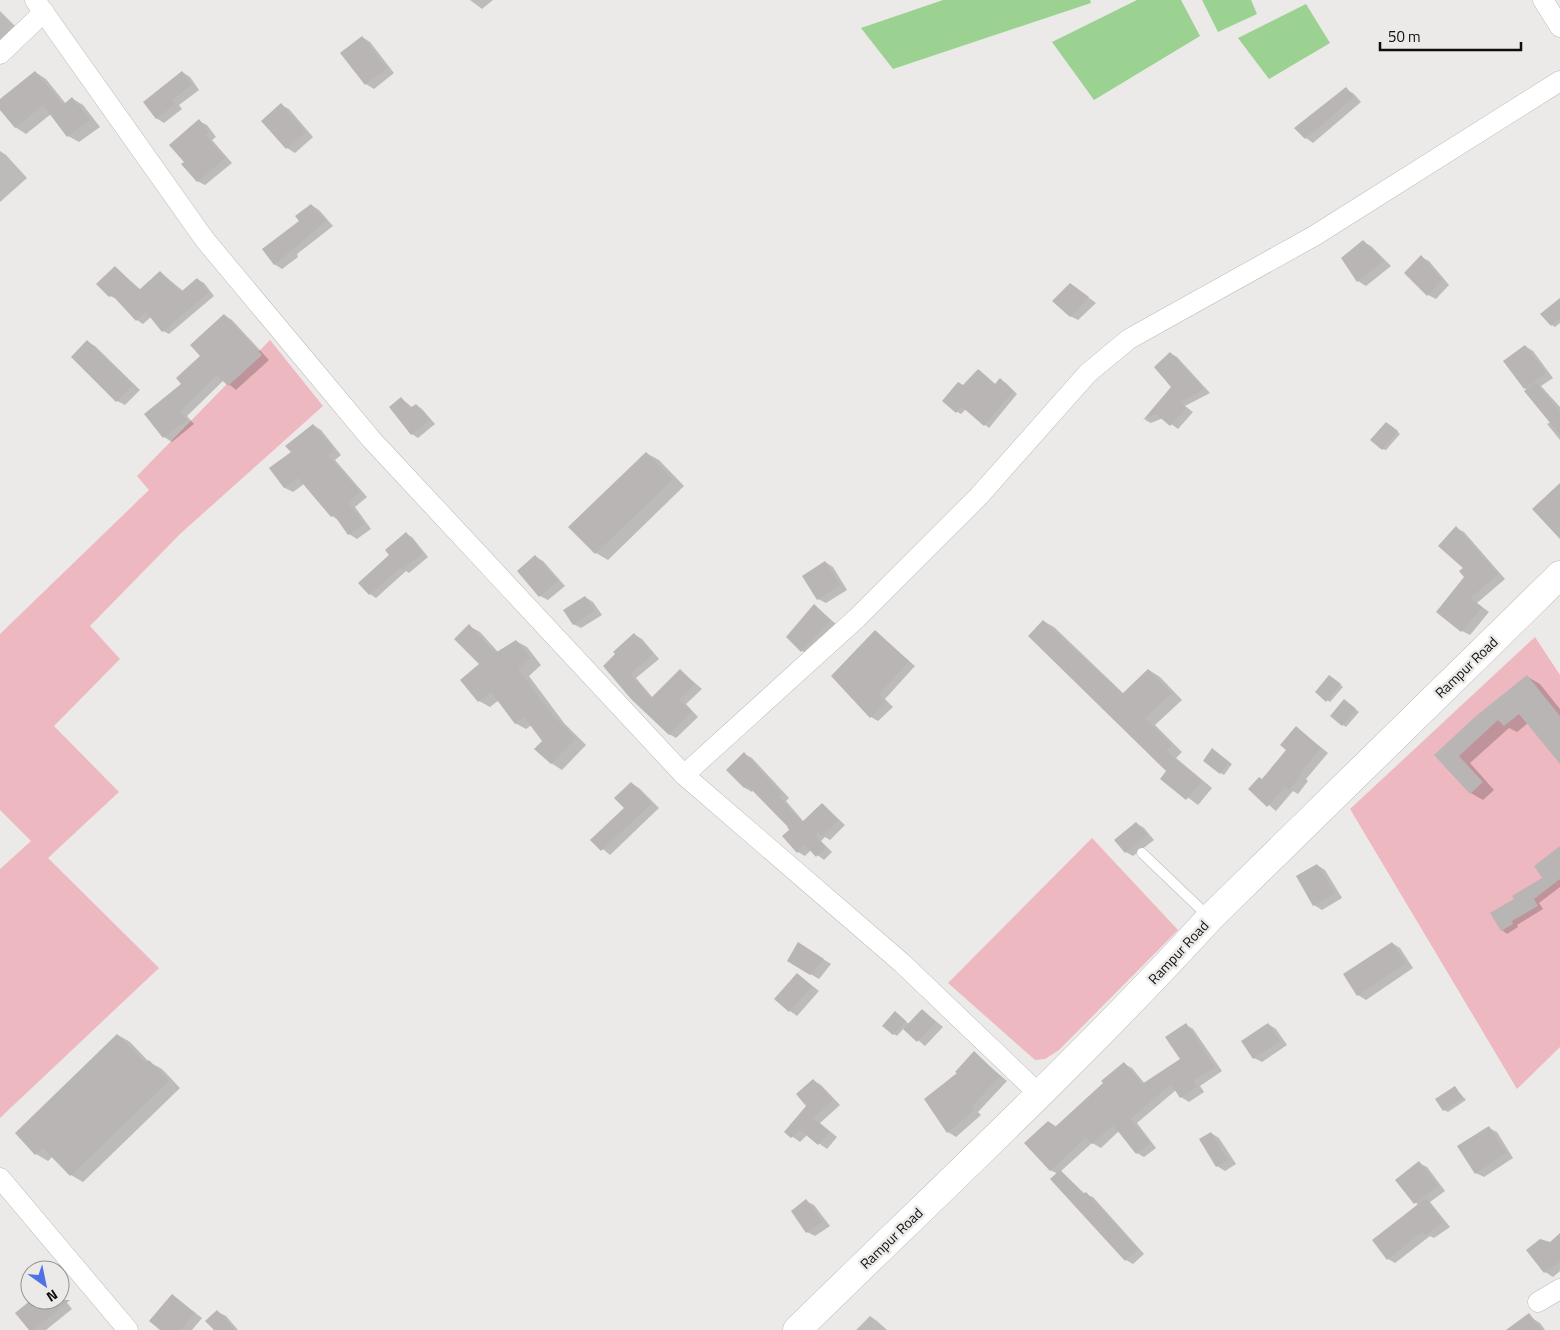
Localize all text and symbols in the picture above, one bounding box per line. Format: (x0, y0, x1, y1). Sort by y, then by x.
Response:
scale bar (1380, 20, 1521, 52)
text: 50 m (1388, 25, 1421, 48)
street label: Rampur Road (1430, 632, 1502, 702)
street label: Rampur Road (1143, 915, 1213, 989)
street label: Rampur Road (855, 1203, 927, 1273)
north arrow (20, 1260, 70, 1310)
text: N (43, 1285, 62, 1308)

